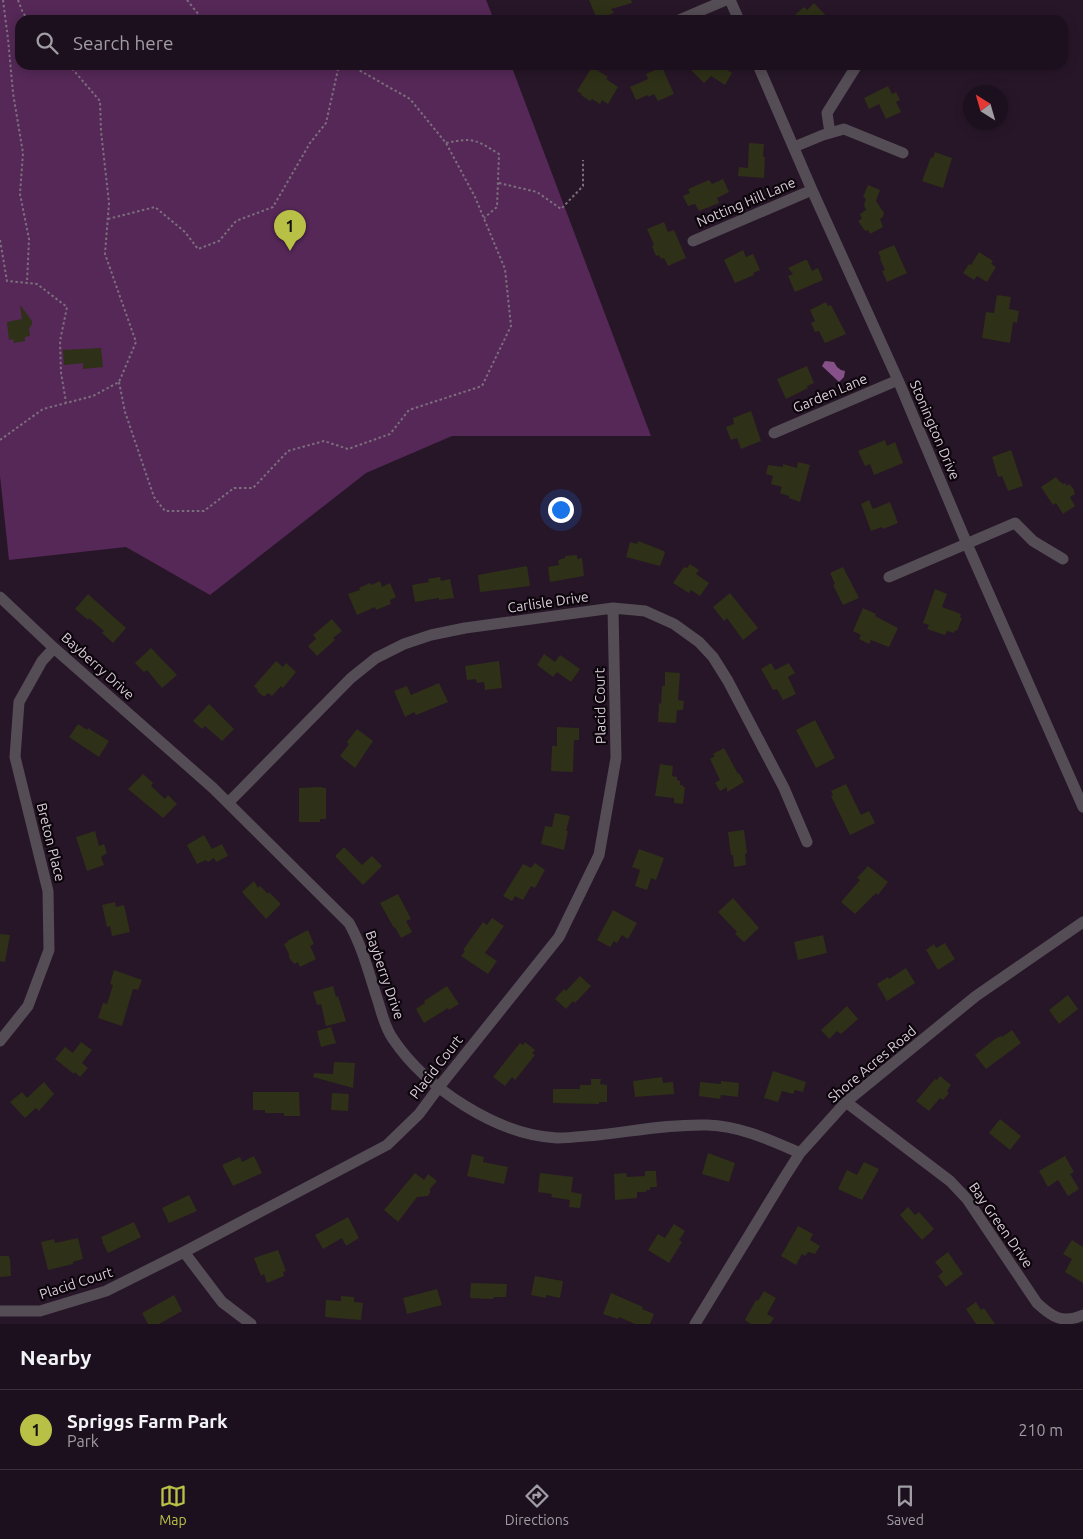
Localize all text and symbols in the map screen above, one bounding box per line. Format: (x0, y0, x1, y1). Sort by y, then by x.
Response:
search box (15, 15, 1068, 70)
icon: search (33, 29, 61, 57)
text: Search here (73, 32, 173, 54)
north arrow (963, 85, 1008, 130)
street label: Notting Hill Lane (694, 174, 798, 230)
pin: 1 (274, 210, 306, 251)
street label: Garden Lane (791, 370, 869, 416)
street label: Stonington Drive (907, 378, 963, 482)
your location (548, 497, 574, 523)
street label: Carlisle Drive (506, 588, 590, 616)
street label: Bayberry Drive (58, 629, 138, 703)
street label: Placid Court (591, 667, 609, 744)
street label: Breton Place (34, 801, 68, 883)
street label: Bayberry Drive (362, 929, 408, 1021)
street label: Shore Acres Road (825, 1023, 919, 1105)
street label: Placid Court (406, 1032, 466, 1102)
street label: Bay Green Drive (966, 1179, 1036, 1271)
street label: Placid Court (37, 1263, 115, 1302)
text: Nearby (20, 1345, 91, 1369)
text: Spriggs Farm Park (67, 1410, 228, 1432)
text: 1 (31, 1421, 41, 1439)
text: 210 m (1018, 1421, 1063, 1439)
text: Park (67, 1432, 99, 1450)
tab: Map (159, 1482, 187, 1528)
tab: Directions (505, 1482, 569, 1528)
tab: Saved (887, 1482, 924, 1528)

